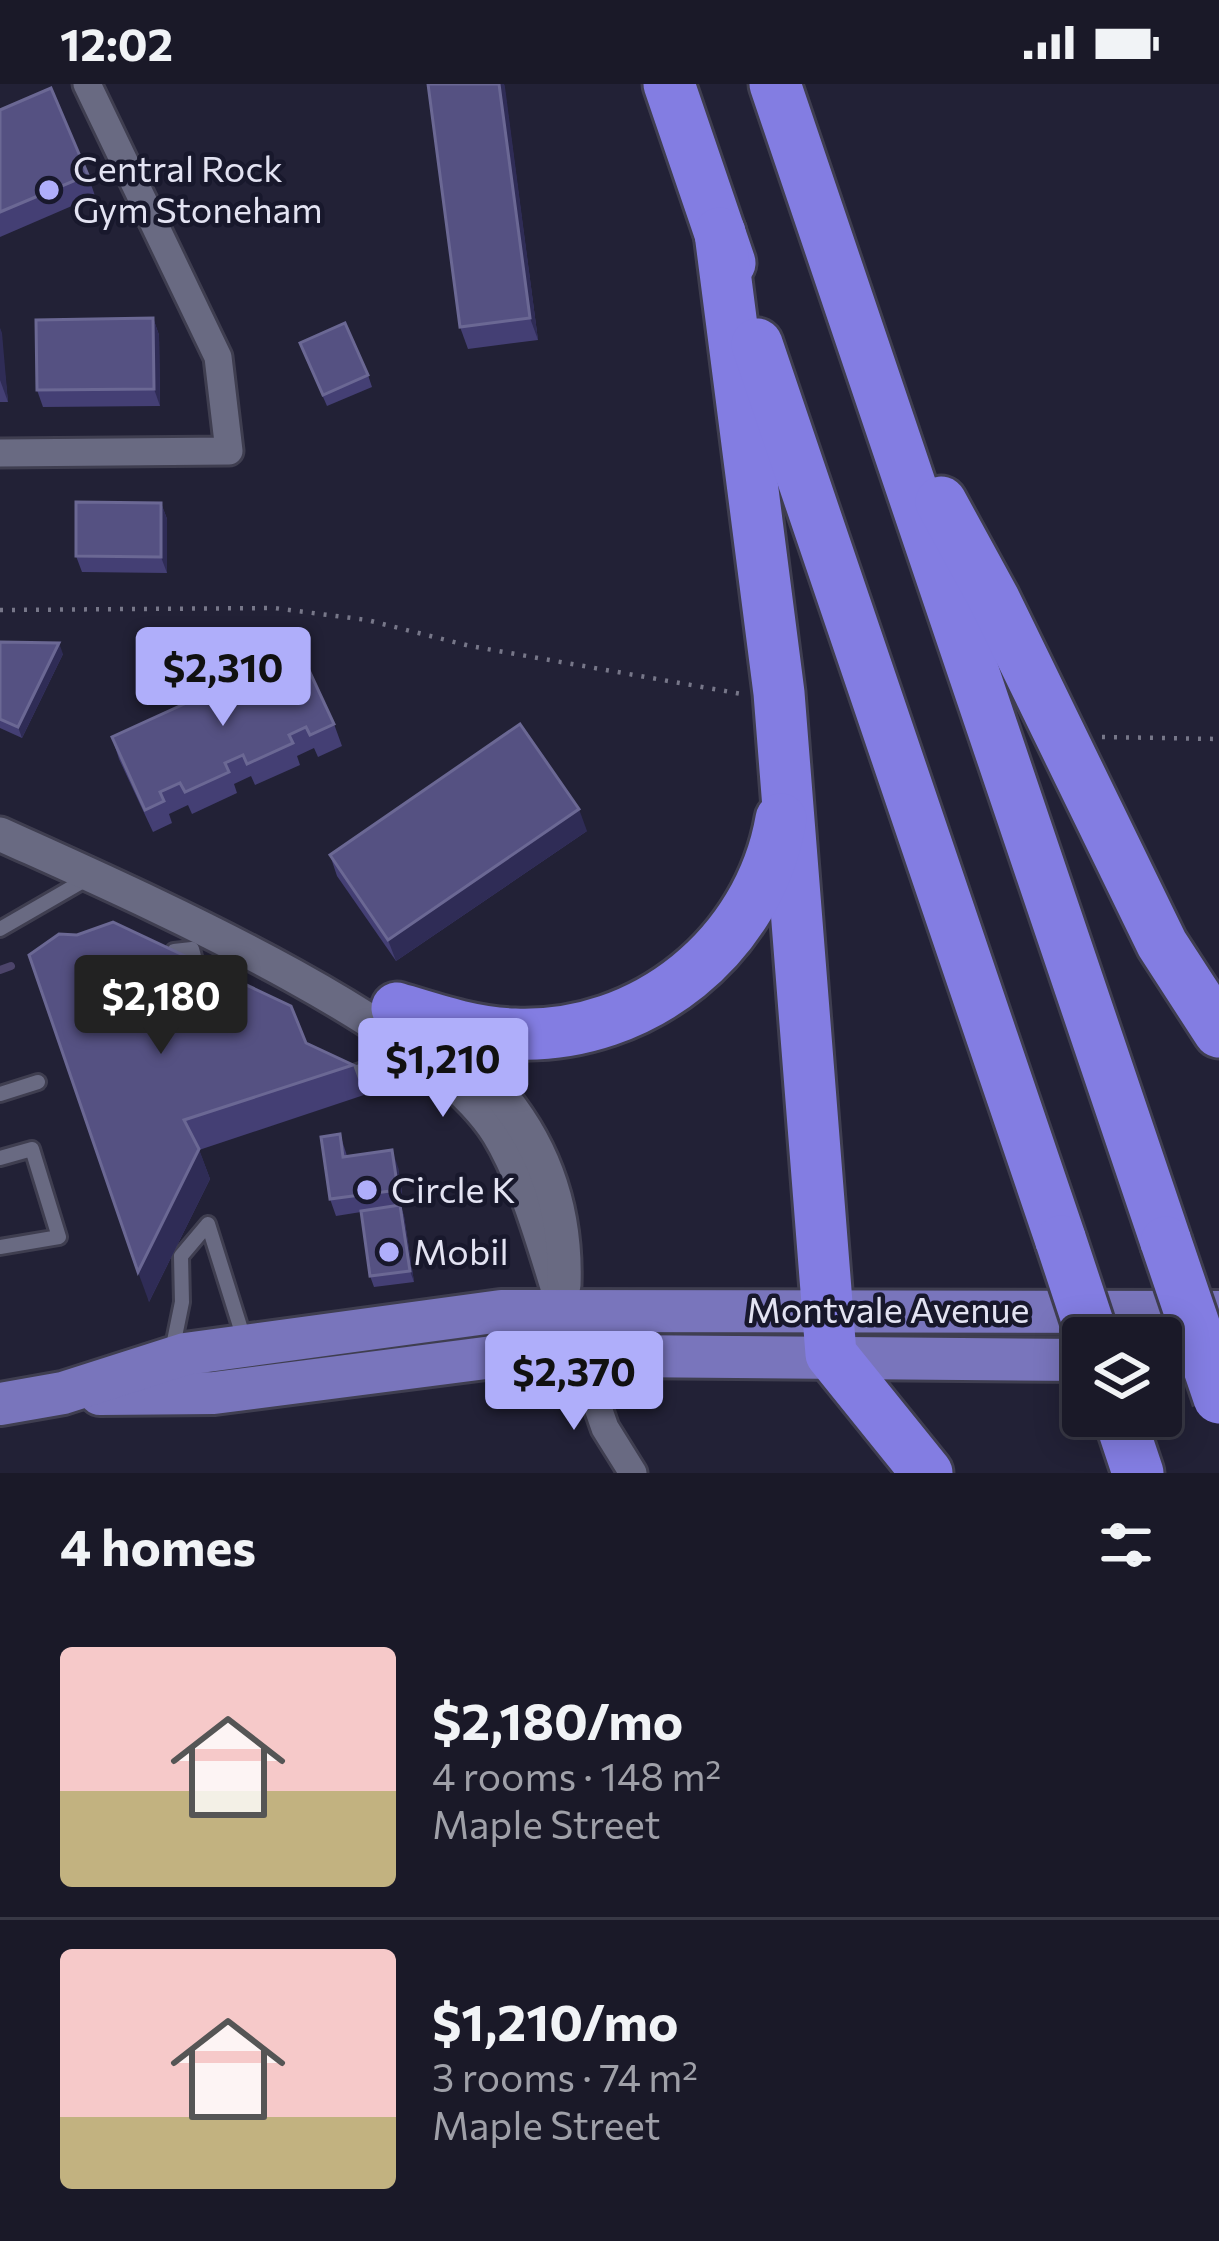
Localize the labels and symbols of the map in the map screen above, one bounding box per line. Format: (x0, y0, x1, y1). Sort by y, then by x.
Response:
place label: Central Rock Gym Stoneham (73, 145, 323, 230)
marker: Central Rock Gym Stoneham (36, 177, 62, 203)
pin: $2,310 (125, 627, 321, 729)
pin: $2,180 (63, 955, 259, 1057)
pin: $1,210 (345, 1018, 541, 1120)
place label: Circle K (391, 1166, 516, 1210)
marker: Circle K (354, 1177, 380, 1203)
place label: Mobil (413, 1228, 509, 1272)
marker: Mobil (376, 1239, 402, 1265)
street label: Montvale Avenue (746, 1286, 1030, 1330)
pin: $2,370 (476, 1331, 672, 1433)

